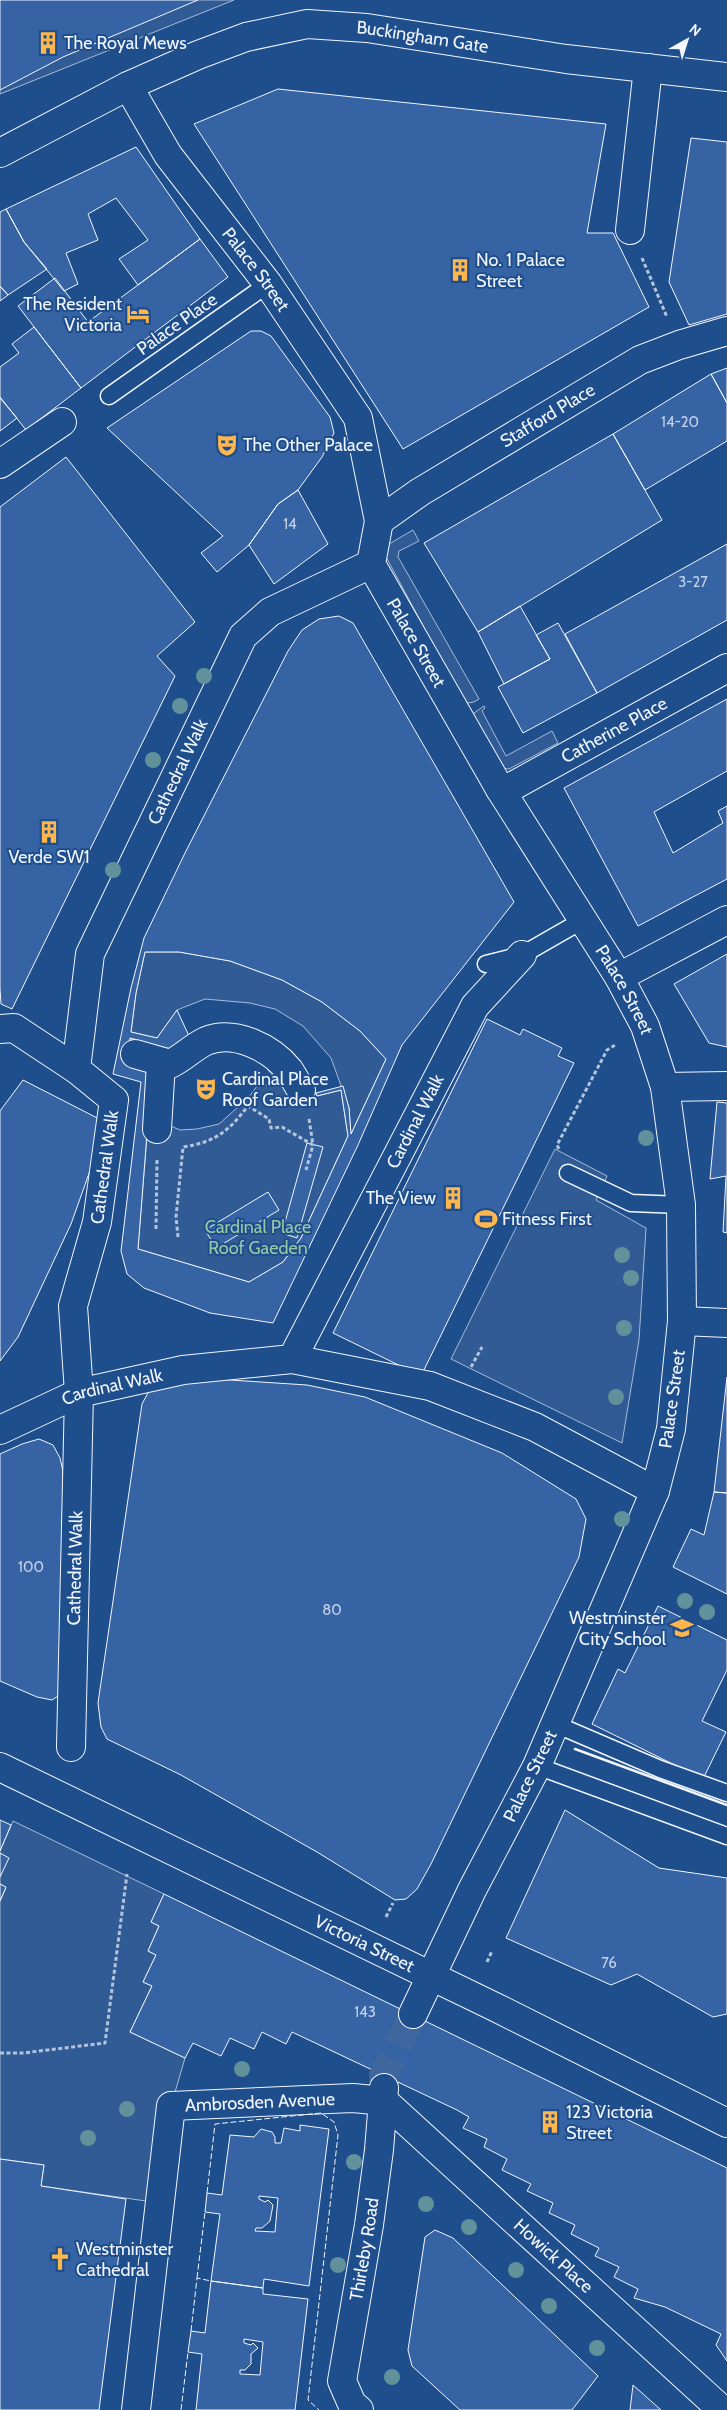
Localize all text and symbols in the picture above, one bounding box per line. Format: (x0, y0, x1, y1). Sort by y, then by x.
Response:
north arrow (662, 15, 712, 65)
street label: Buckingham Gate (356, 16, 490, 58)
text: N (686, 20, 705, 40)
building icon: The Royal Mews (35, 30, 61, 56)
place label: The Royal Mews (64, 32, 187, 54)
street label: Palace Street (217, 223, 294, 316)
place label: No. 1 Palace Street (476, 249, 565, 292)
building icon: No. 1 Palace Street (447, 257, 473, 283)
street label: Palace Place (132, 288, 222, 360)
place label: The Resident Victoria (23, 293, 122, 336)
hotel icon: The Resident Victoria (125, 301, 151, 327)
street label: Stafford Place (496, 379, 599, 452)
house number: 14-20 (661, 413, 699, 431)
theatre icon: The Other Palace (214, 432, 240, 458)
place label: The Other Palace (243, 434, 373, 456)
house number: 14 (283, 515, 297, 533)
house number: 3-27 (678, 573, 708, 591)
street label: Palace Street (382, 594, 450, 691)
street label: Catherine Place (557, 692, 671, 768)
street label: Cathedral Walk (143, 715, 213, 828)
building icon: Verde SW1 (36, 819, 62, 845)
place label: Verde SW1 (8, 846, 90, 868)
street label: Palace Street (591, 941, 658, 1037)
place label: Cardinal Place Roof Garden (222, 1068, 328, 1111)
street label: Cardinal Walk (382, 1070, 449, 1172)
theatre icon: Cardinal Place Roof Garden (193, 1076, 219, 1102)
street label: Cathedral Walk (86, 1108, 124, 1225)
building icon: The View (440, 1185, 466, 1211)
place label: The View (366, 1187, 436, 1209)
sports icon: Fitness First (473, 1206, 499, 1232)
place label: Fitness First (502, 1208, 592, 1230)
park label: Cardinal Place Roof Gaeden (205, 1216, 311, 1259)
street label: Palace Street (654, 1348, 690, 1450)
street label: Cardinal Walk (58, 1364, 166, 1411)
street label: Cathedral Walk (63, 1510, 87, 1625)
house number: 100 (18, 1558, 44, 1576)
house number: 80 (322, 1601, 342, 1619)
place label: Westminster City School (569, 1607, 667, 1650)
school or university icon: Westminster City School (669, 1615, 695, 1641)
street label: Palace Street (498, 1727, 562, 1825)
street label: Victoria Street (311, 1910, 418, 1977)
house number: 76 (601, 1954, 617, 1972)
house number: 143 (354, 2003, 376, 2021)
street label: Ambrosden Avenue (184, 2088, 335, 2116)
place label: 123 Victoria Street (566, 2101, 653, 2144)
building icon: 123 Victoria Street (537, 2109, 563, 2135)
street label: Thirleby Road (345, 2196, 384, 2302)
street label: Howick Place (509, 2214, 598, 2298)
place label: Westminster Cathedral (76, 2238, 173, 2281)
church icon: Westminster Cathedral (47, 2246, 73, 2272)

